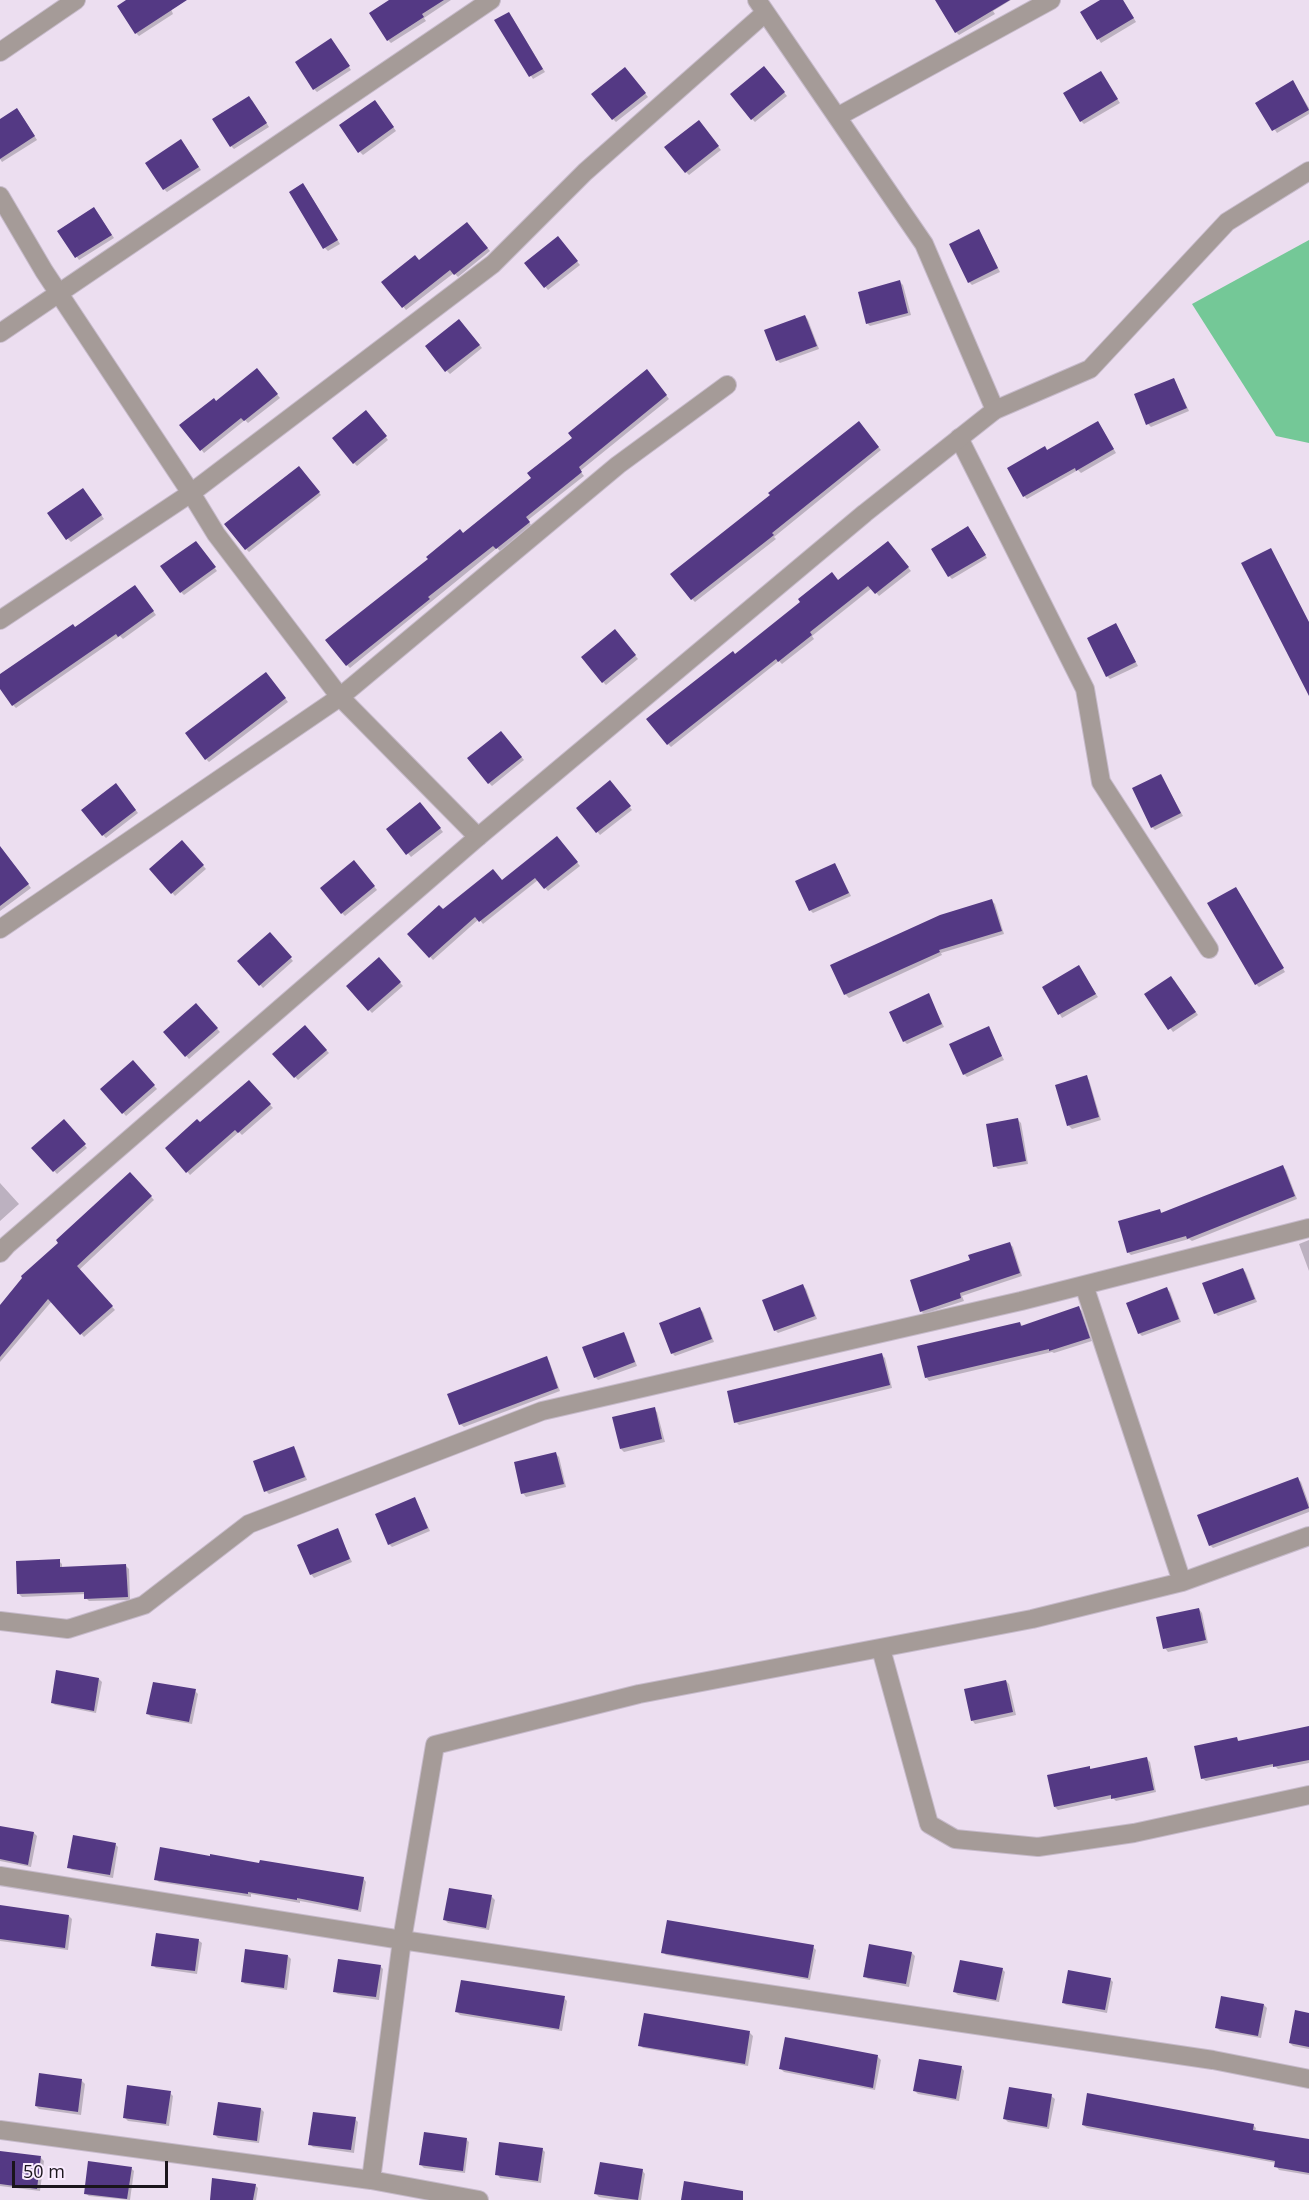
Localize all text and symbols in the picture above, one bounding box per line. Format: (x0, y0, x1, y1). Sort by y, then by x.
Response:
scale bar (15, 2149, 171, 2187)
text: 50 m (23, 2159, 65, 2183)

